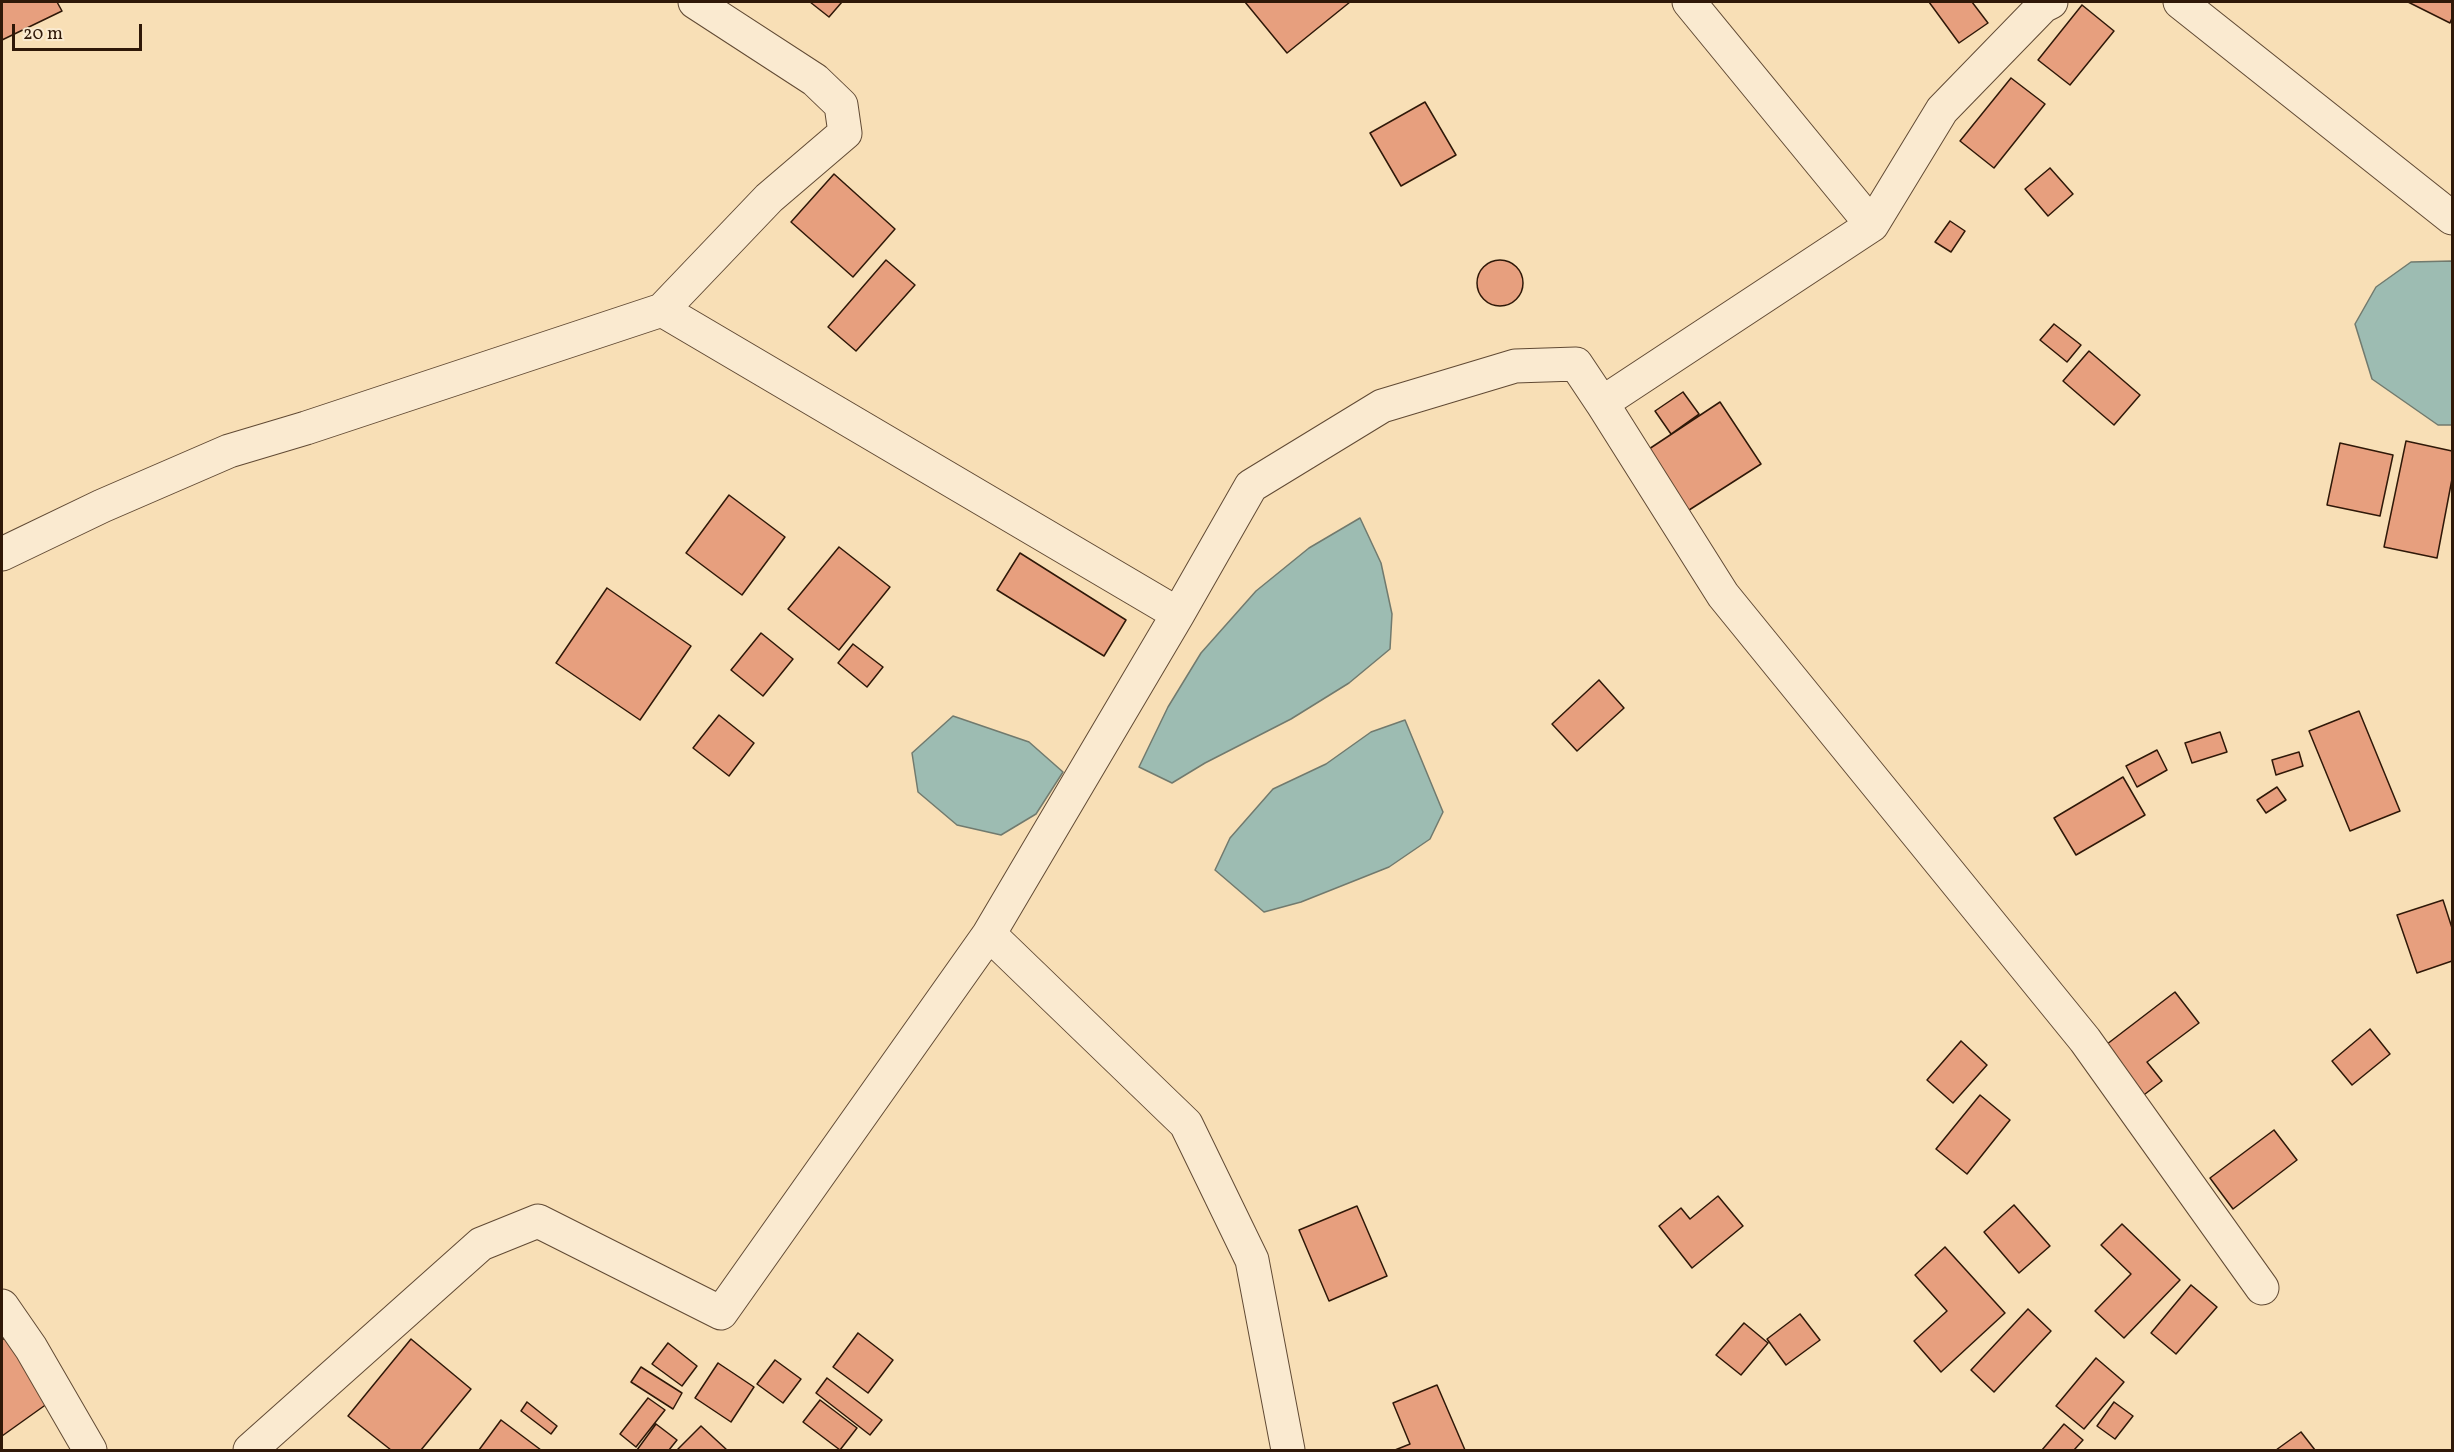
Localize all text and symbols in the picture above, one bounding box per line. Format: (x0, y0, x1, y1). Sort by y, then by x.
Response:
scale bar (15, 12, 146, 50)
text: 20 m (23, 22, 63, 47)

